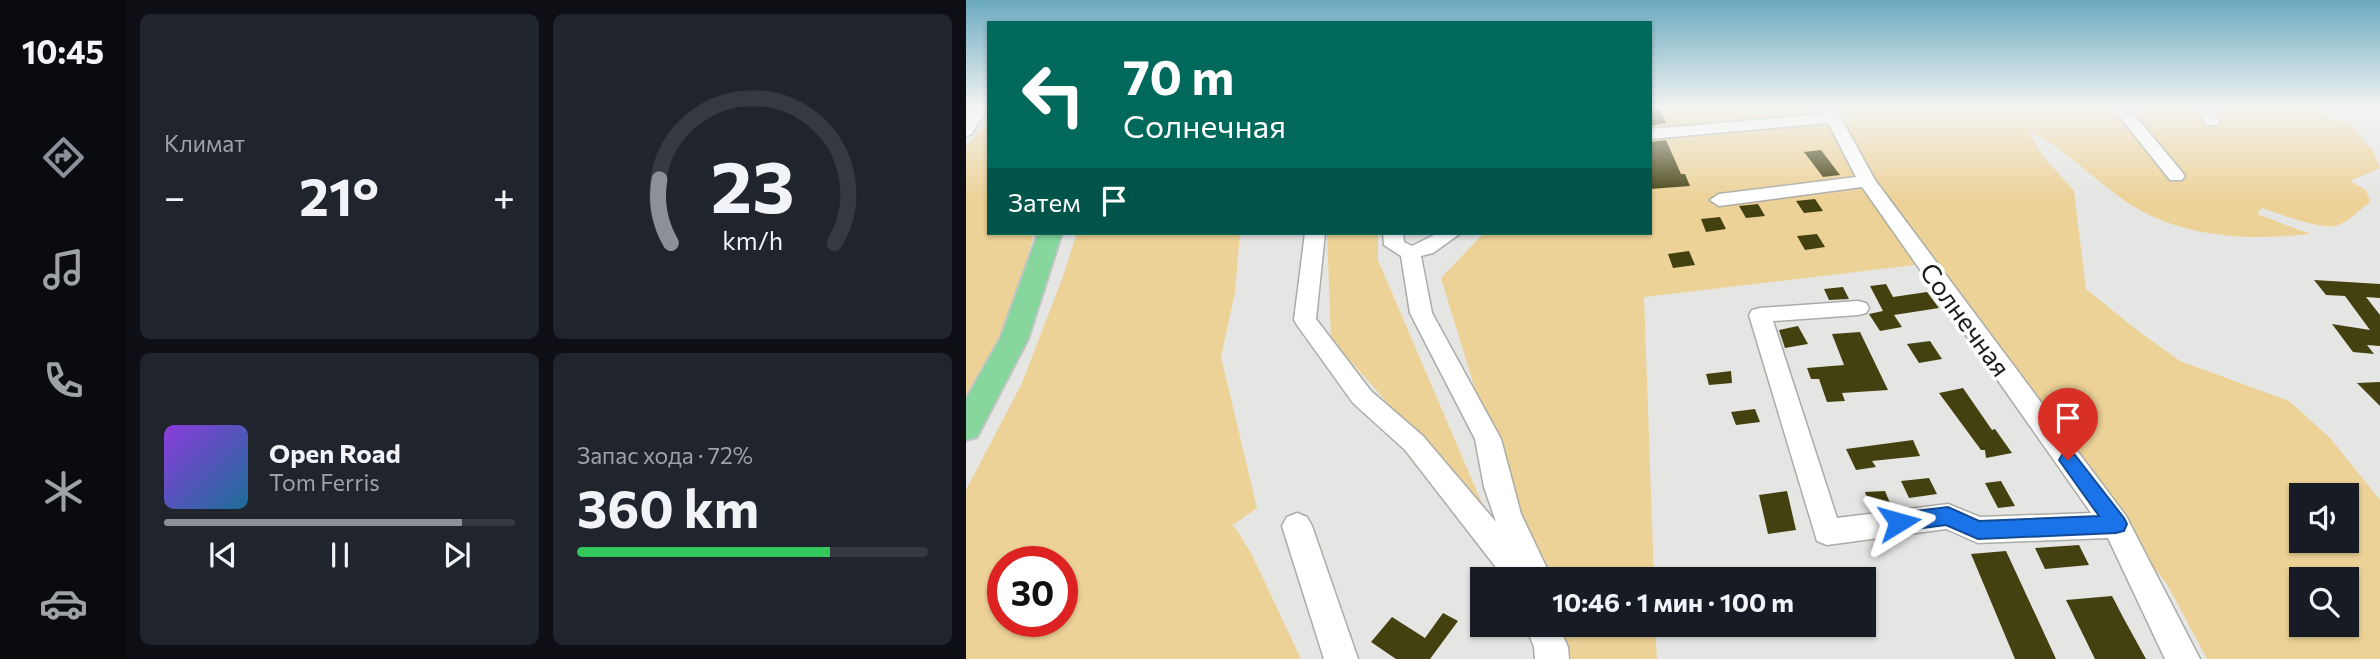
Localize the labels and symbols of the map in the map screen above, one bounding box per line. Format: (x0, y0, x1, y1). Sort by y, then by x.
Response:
street label: Солнечная (1915, 256, 2017, 382)
pin (2038, 388, 2098, 460)
position arrow (1862, 485, 1936, 559)
speed limit sign: 30 (987, 546, 1078, 637)

